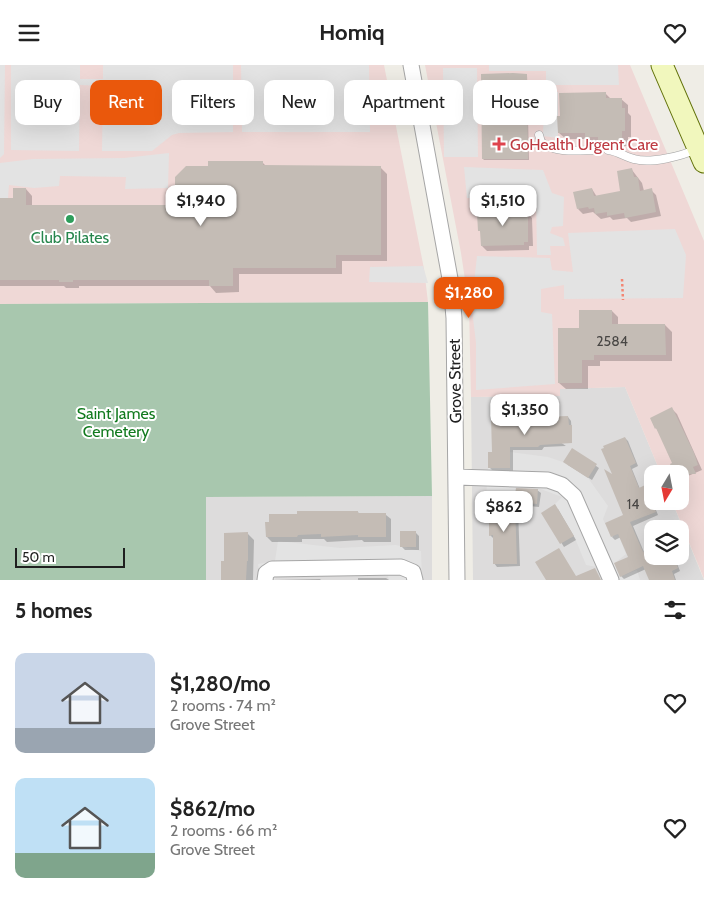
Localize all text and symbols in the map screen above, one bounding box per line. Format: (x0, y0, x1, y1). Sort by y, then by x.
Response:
icon: menu (15, 19, 43, 47)
text: Homiq (319, 19, 385, 46)
icon: heart (661, 19, 689, 47)
chip: Buy (15, 80, 80, 125)
chip: Rent (90, 80, 162, 125)
chip: Filters (172, 80, 254, 125)
chip: New (264, 80, 334, 125)
chip: Apartment (344, 80, 463, 125)
chip: House (473, 80, 557, 125)
place label: GoHealth Urgent Care (510, 135, 658, 154)
marker: GoHealth Urgent Care (492, 137, 506, 151)
pin: $1,940 (160, 185, 242, 227)
pin: $1,510 (462, 185, 544, 227)
text: $1,940 (177, 191, 225, 210)
text: $1,510 (481, 191, 525, 210)
marker: Club Pilates (64, 213, 76, 225)
place label: Club Pilates (31, 228, 110, 247)
pin: $1,280 (428, 277, 510, 319)
text: $1,280 (445, 283, 493, 302)
house number: 2584 (596, 332, 628, 350)
street label: Grove Street (445, 338, 465, 424)
pin: $1,350 (484, 393, 566, 436)
text: $1,350 (501, 400, 549, 419)
park label: Saint James Cemetery (77, 404, 156, 441)
north arrow (644, 465, 689, 510)
map controls (644, 465, 689, 565)
pin: $862 (474, 491, 534, 533)
house number: 14 (627, 495, 639, 513)
text: $862 (486, 497, 522, 516)
button: layers (644, 520, 689, 565)
scale bar (15, 545, 125, 568)
text: 50 m (22, 548, 55, 566)
icon: filters (661, 596, 689, 624)
text: 5 homes (15, 598, 93, 623)
text: $1,280/mo (170, 671, 270, 696)
icon: home (55, 673, 115, 733)
icon: heart (661, 689, 689, 717)
text: 2 rooms · 74 m² (170, 696, 276, 715)
text: Grove Street (170, 715, 255, 734)
text: $862/mo (170, 796, 255, 821)
icon: home (55, 798, 115, 858)
icon: heart (661, 814, 689, 842)
text: 2 rooms · 66 m² (170, 821, 277, 840)
text: Grove Street (170, 840, 255, 859)

